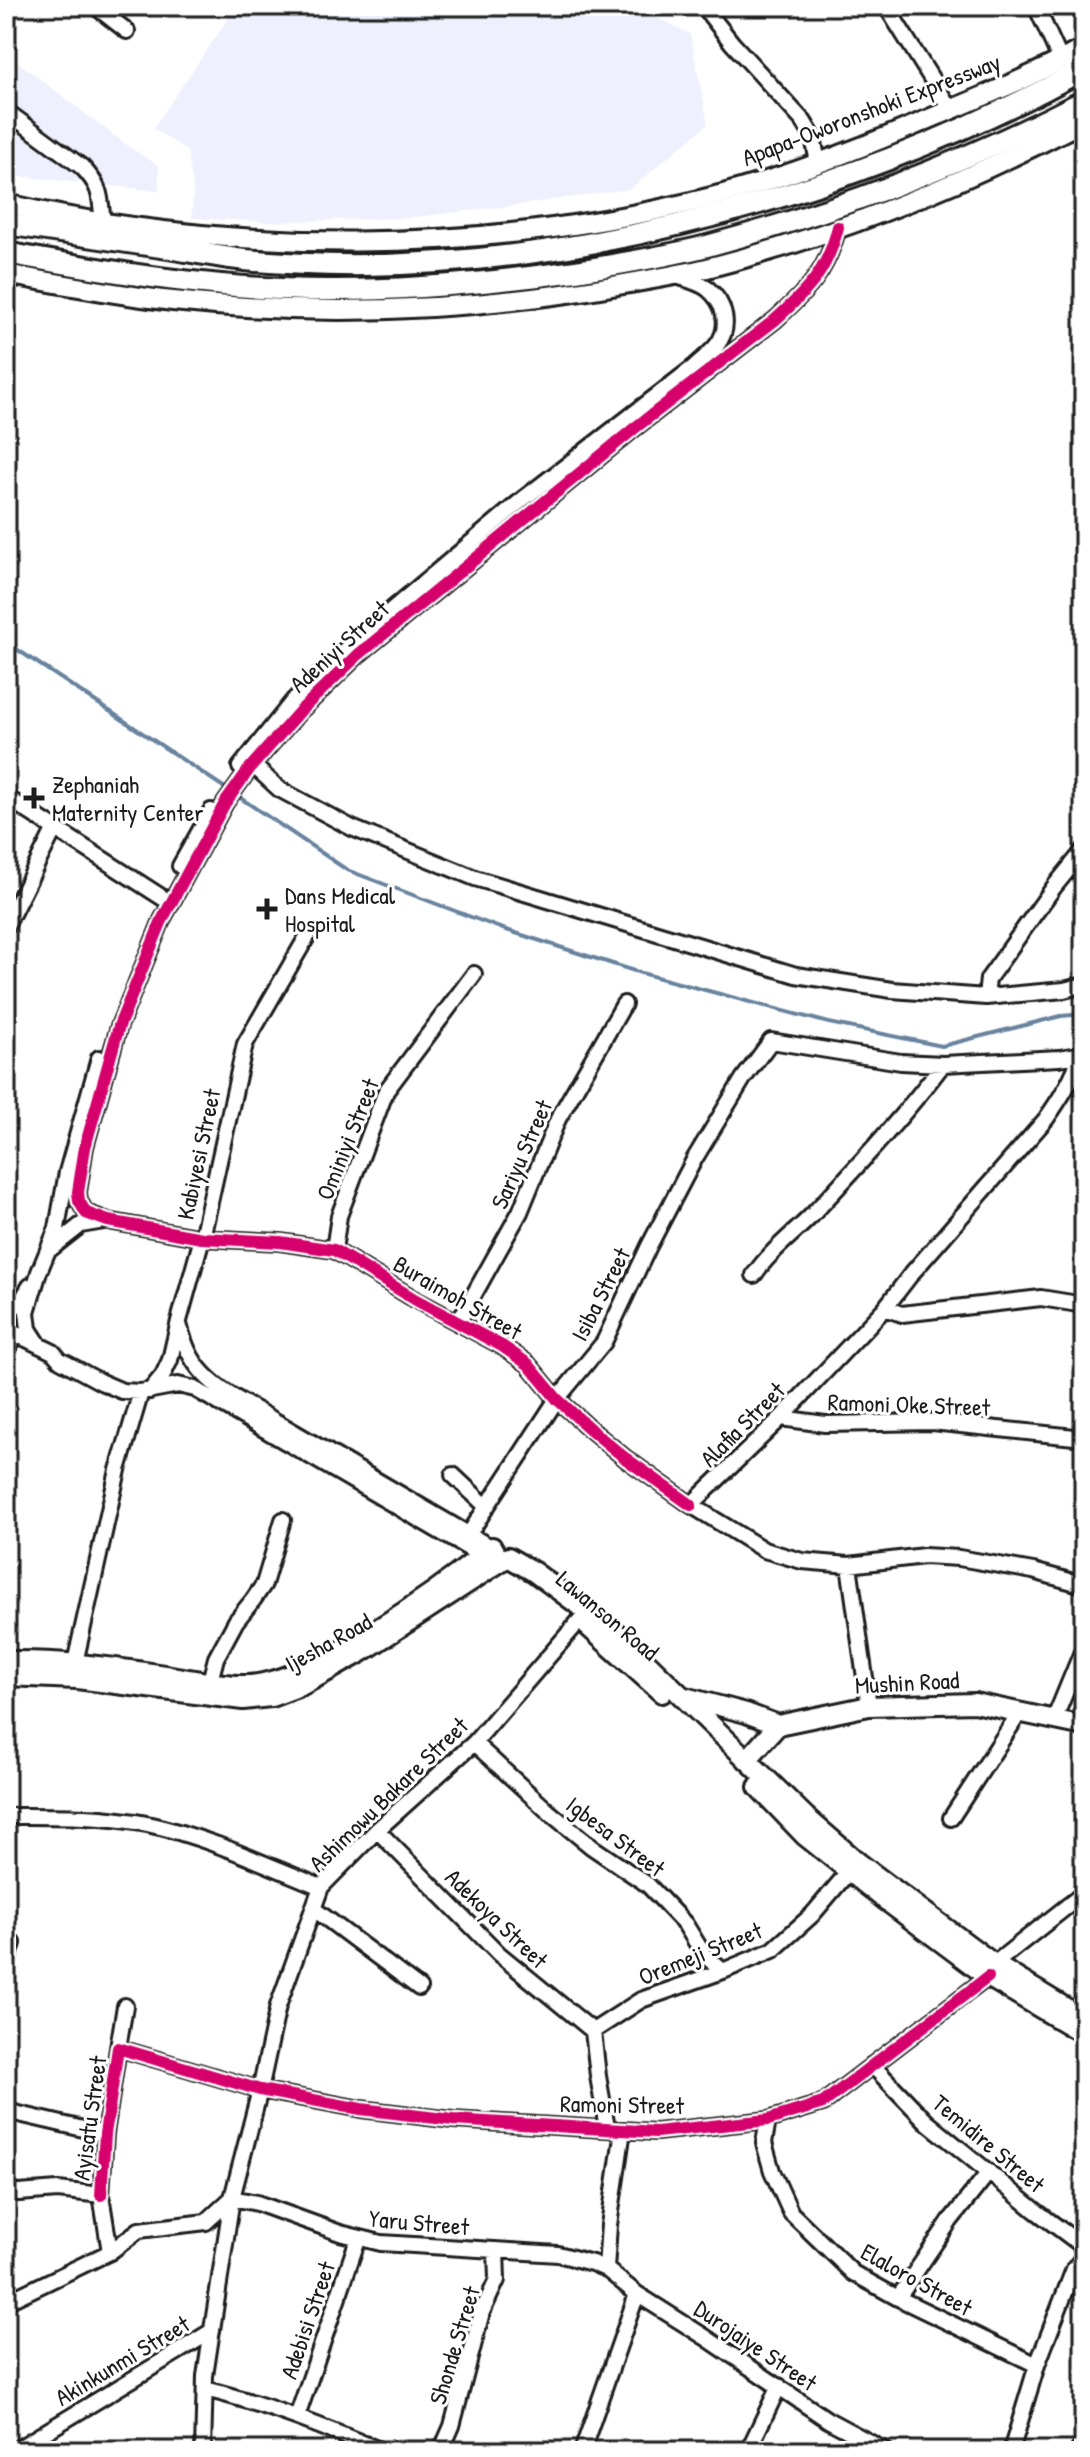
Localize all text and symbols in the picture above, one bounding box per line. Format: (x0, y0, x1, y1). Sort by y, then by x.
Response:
street label: Apapa-Oworonshoki Expressway (737, 45, 1005, 173)
street label: Adeniyi Street (282, 592, 396, 699)
place label: Zephaniah Maternity Center (52, 768, 204, 828)
marker: Zephaniah Maternity Center (23, 787, 45, 809)
place label: Dans Medical Hospital (285, 879, 396, 939)
marker: Dans Medical Hospital (256, 898, 278, 920)
street label: Ominiyi Street (308, 1073, 386, 1204)
street label: Kabiyesi Street (169, 1085, 228, 1222)
street label: Sariyu Street (483, 1094, 560, 1214)
street label: Isiba Street (563, 1241, 638, 1346)
street label: Buraimoh Street (388, 1247, 529, 1347)
street label: Alafia Street (693, 1374, 792, 1473)
street label: Ramoni Oke Street (827, 1385, 991, 1423)
street label: Lawanson Road (550, 1563, 666, 1667)
street label: Ijesha Road (279, 1605, 377, 1679)
street label: Mushin Road (854, 1663, 960, 1701)
street label: Ashimowu Bakare Street (301, 1709, 475, 1878)
street label: Igbesa Street (560, 1788, 672, 1884)
street label: Adekoya Street (439, 1861, 556, 1976)
street label: Oremeji Street (634, 1913, 767, 1992)
street label: Ayisatu Street (64, 2053, 114, 2182)
street label: Ramoni Street (560, 2087, 685, 2121)
street label: Temidire Street (926, 2087, 1052, 2200)
street label: Yaru Street (368, 2202, 471, 2242)
street label: Elaloro Street (856, 2235, 979, 2323)
street label: Adebisi Street (272, 2256, 342, 2383)
street label: Shonde Street (421, 2281, 487, 2408)
street label: Durojaiye Street (688, 2292, 824, 2398)
street label: Akinkunmi Street (49, 2307, 196, 2413)

